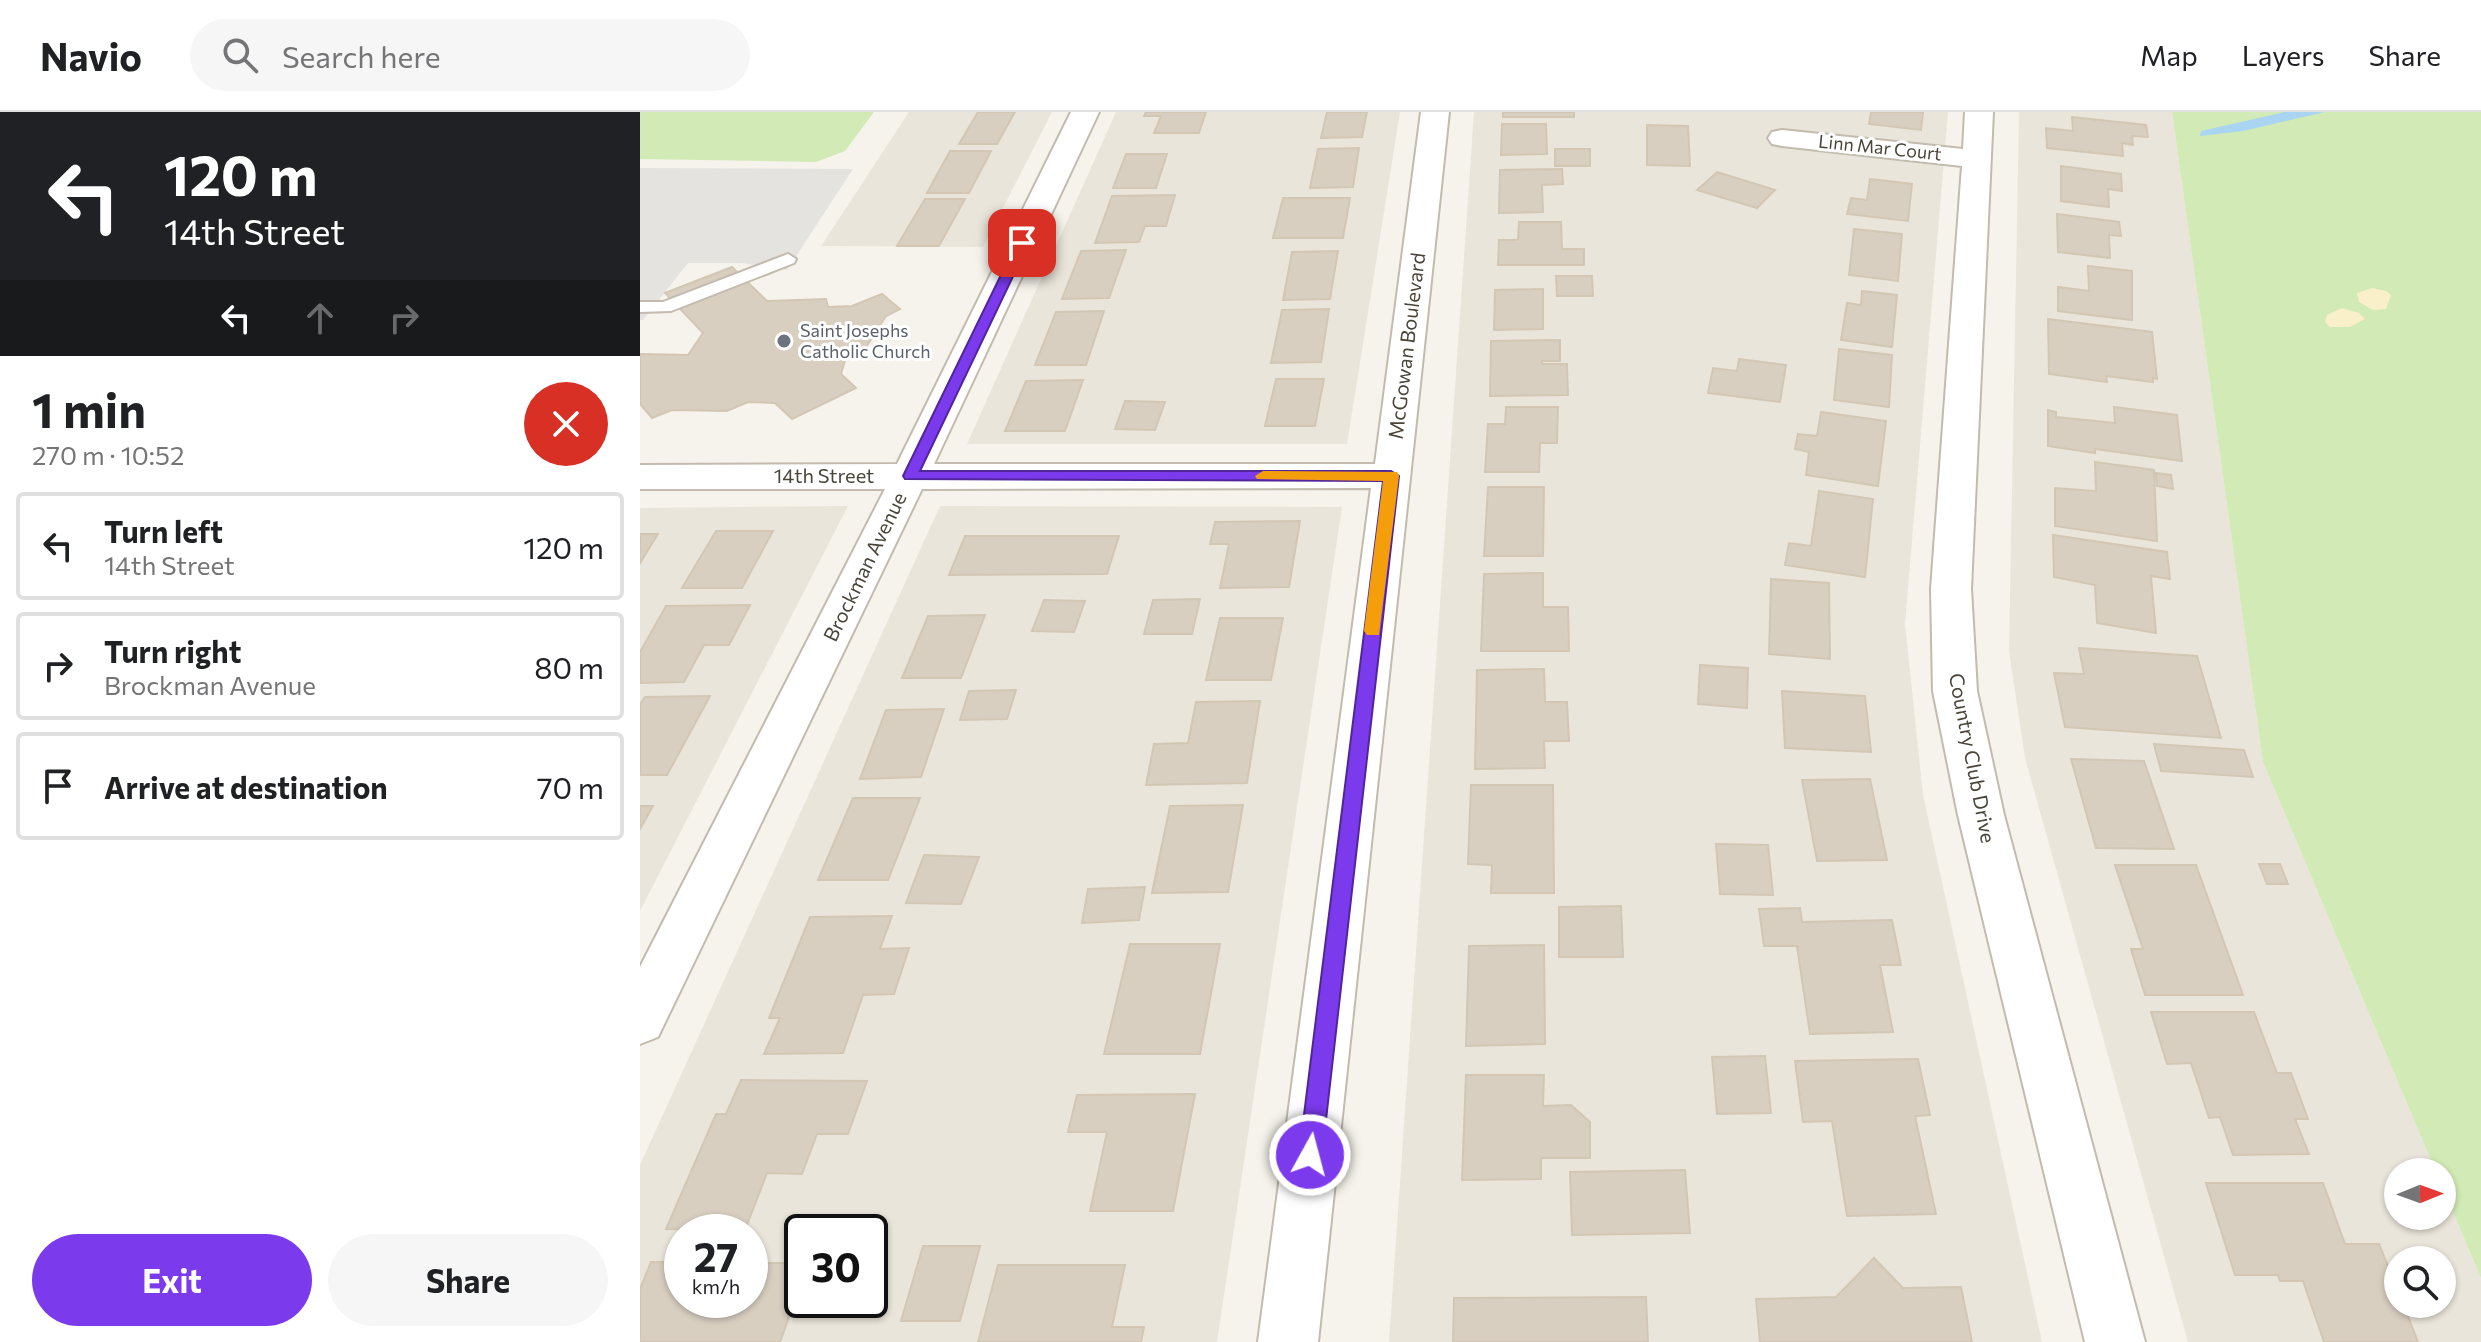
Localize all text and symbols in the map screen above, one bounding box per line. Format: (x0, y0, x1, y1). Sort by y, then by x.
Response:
search box (190, 19, 750, 91)
text: Navio (40, 32, 142, 79)
icon: search (218, 33, 262, 77)
text: Search here (282, 37, 441, 74)
text: Map (2140, 38, 2198, 72)
text: Layers (2242, 38, 2324, 72)
text: Share (2368, 38, 2441, 72)
street label: Linn Mar Court (1817, 130, 1943, 164)
text: 120 m (164, 139, 318, 208)
icon: left (32, 144, 136, 248)
text: 14th Street (164, 208, 345, 252)
pin (988, 209, 1056, 277)
icon: arrive (1000, 221, 1044, 265)
street label: McGowan Boulevard (1383, 251, 1429, 441)
icon: left (214, 296, 258, 340)
icon: ahead (298, 296, 342, 340)
icon: right (382, 296, 426, 340)
place label: Saint Josephs Catholic Church (800, 319, 931, 362)
marker: Saint Josephs Catholic Church (775, 332, 793, 350)
text: 1 min (32, 379, 146, 438)
button: close (524, 382, 608, 466)
text: 270 m · 10:52 (32, 439, 184, 470)
street label: 14th Street (774, 463, 874, 487)
street label: Brockman Avenue (818, 488, 911, 645)
text: Turn left (104, 512, 223, 549)
icon: left (36, 524, 80, 568)
text: 120 m (523, 528, 604, 565)
text: 14th Street (104, 549, 235, 580)
text: Turn right (104, 632, 241, 669)
icon: right (36, 644, 80, 688)
text: 80 m (534, 648, 604, 685)
text: Brockman Avenue (104, 669, 316, 700)
street label: Country Club Drive (1945, 671, 2001, 845)
icon: arrive (36, 764, 80, 808)
text: Arrive at destination (104, 768, 388, 805)
text: 70 m (537, 768, 604, 805)
position arrow (1268, 1113, 1352, 1197)
north arrow (2384, 1158, 2456, 1230)
map controls (2384, 1158, 2456, 1318)
speed limit sign: 30 (784, 1214, 888, 1318)
text: 27 (694, 1231, 738, 1280)
button: Exit (32, 1234, 312, 1326)
button: Share (328, 1234, 608, 1326)
button: search (2384, 1246, 2456, 1318)
text: km/h (692, 1274, 740, 1298)

